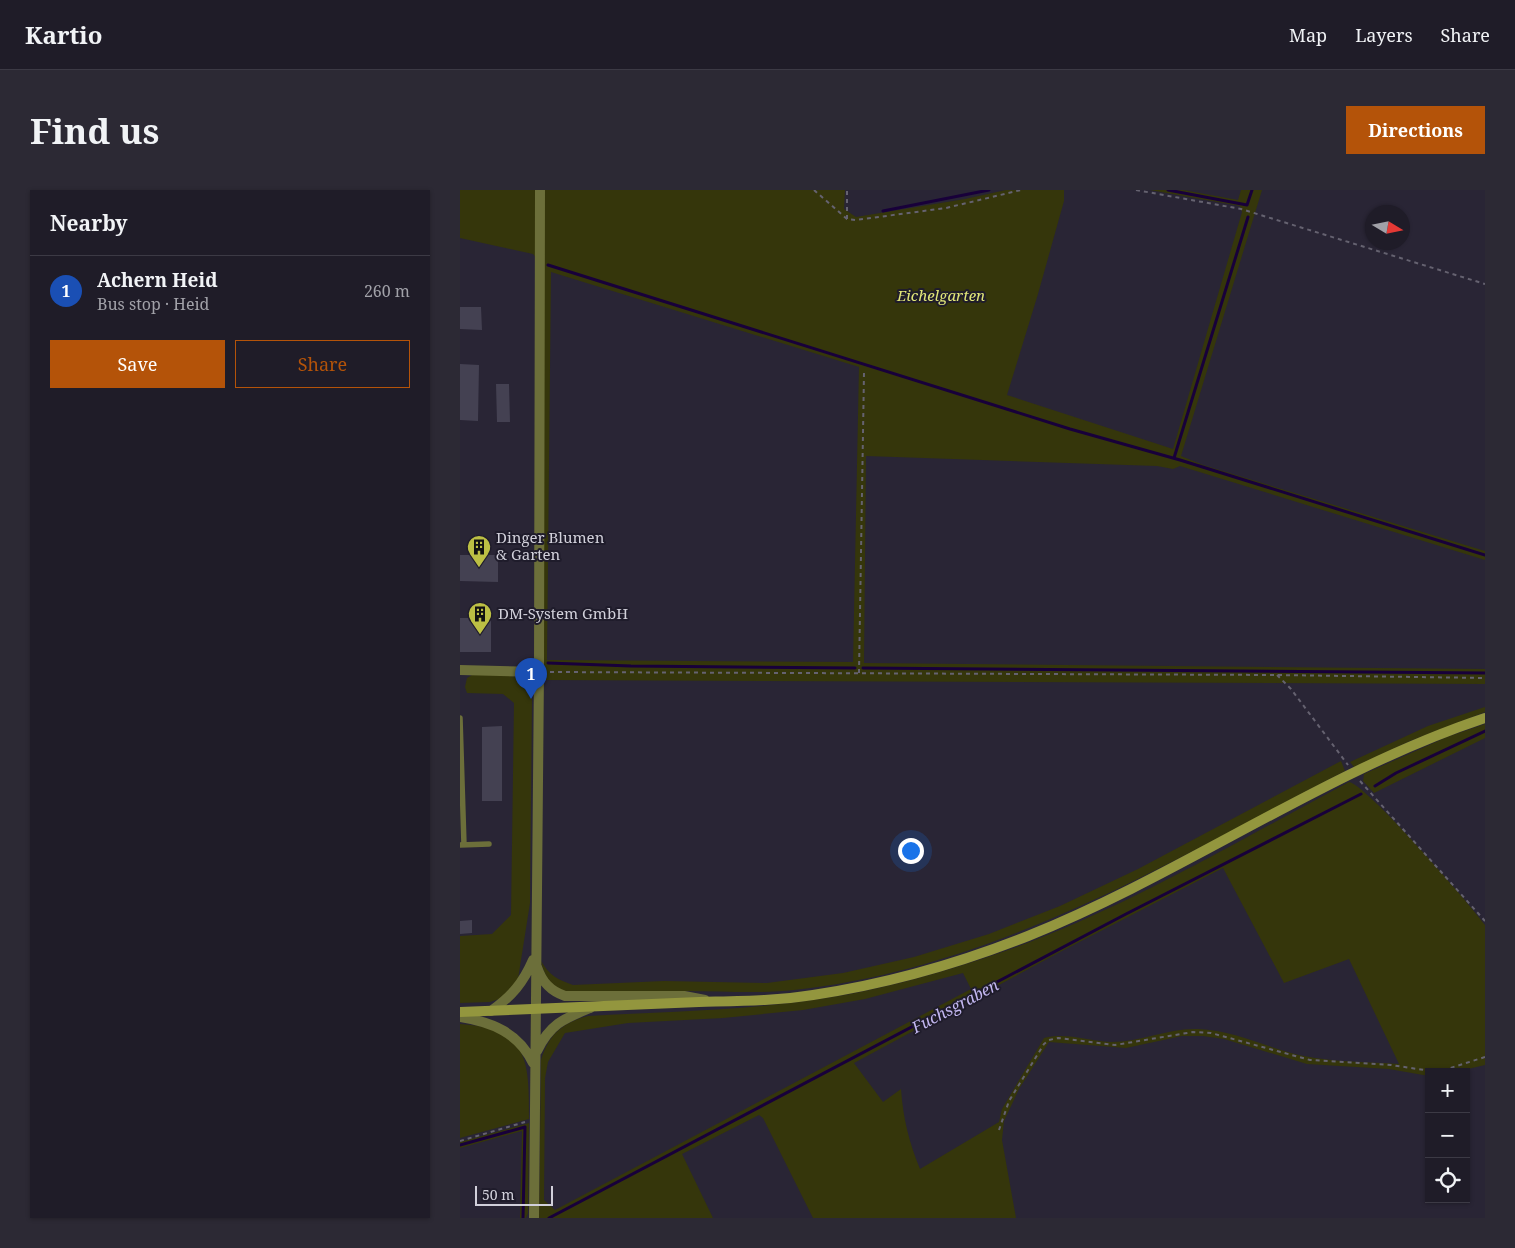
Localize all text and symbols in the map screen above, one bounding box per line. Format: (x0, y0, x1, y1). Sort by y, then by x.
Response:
text: Kartio (25, 18, 102, 51)
text: Map (1289, 23, 1327, 47)
text: Layers (1355, 23, 1413, 47)
text: Share (1441, 23, 1490, 47)
button: Directions (1346, 106, 1485, 154)
text: Find us (30, 107, 159, 154)
north arrow (1365, 205, 1410, 250)
text: Nearby (50, 209, 128, 237)
text: Achern Heid (97, 267, 217, 293)
text: 1 (61, 280, 71, 302)
text: 260 m (364, 280, 410, 302)
park label: Eichelgarten (896, 285, 985, 305)
text: Bus stop · Heid (97, 293, 209, 315)
button: Save (50, 340, 225, 388)
button: Share (235, 340, 410, 388)
place label: Dinger Blumen & Garten (496, 527, 605, 564)
building icon: Dinger Blumen & Garten (466, 534, 492, 568)
building icon: DM-System GmbH (467, 601, 493, 635)
place label: DM-System GmbH (498, 603, 628, 623)
pin: 1 (515, 658, 547, 699)
your location (898, 838, 924, 864)
water label: Fuchsgraben (907, 974, 1003, 1039)
map controls (1425, 1068, 1470, 1203)
button: + (1425, 1068, 1470, 1113)
button: − (1425, 1113, 1470, 1158)
button: locate (1425, 1158, 1470, 1203)
scale bar (475, 1183, 552, 1206)
text: 50 m (482, 1185, 515, 1204)

